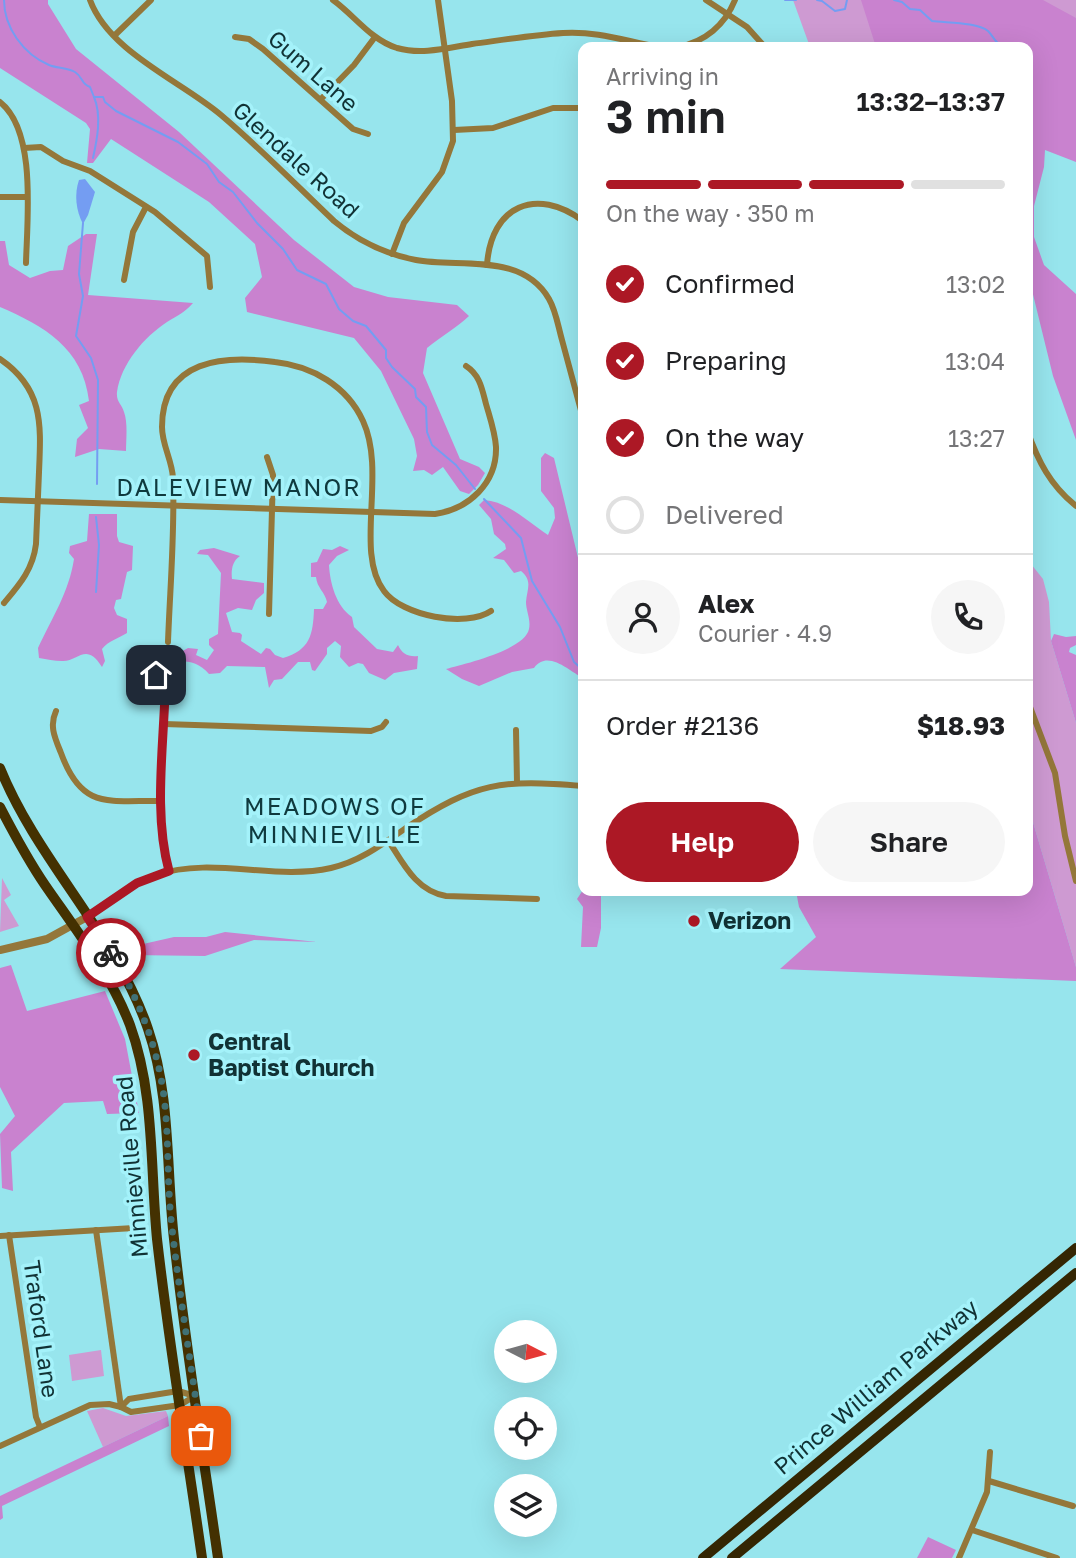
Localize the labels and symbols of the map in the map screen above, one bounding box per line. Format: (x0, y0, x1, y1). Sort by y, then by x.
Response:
street label: Gum Lane (263, 24, 364, 117)
street label: Glendale Road (228, 95, 366, 223)
district label: DALEVIEW MANOR (116, 472, 362, 501)
pin (126, 645, 186, 705)
district label: MEADOWS OF MINNIEVILLE (244, 791, 426, 848)
place label: Verizon (708, 906, 791, 934)
marker: Verizon (686, 913, 702, 929)
courier (76, 918, 146, 988)
place label: Central Baptist Church (208, 1027, 375, 1081)
marker: Central Baptist Church (186, 1047, 202, 1063)
street label: Minnieville Road (109, 1075, 153, 1259)
street label: Traford Lane (18, 1258, 65, 1399)
street label: Prince William Parkway (768, 1293, 983, 1480)
north arrow (494, 1320, 556, 1382)
pin (171, 1406, 231, 1466)

